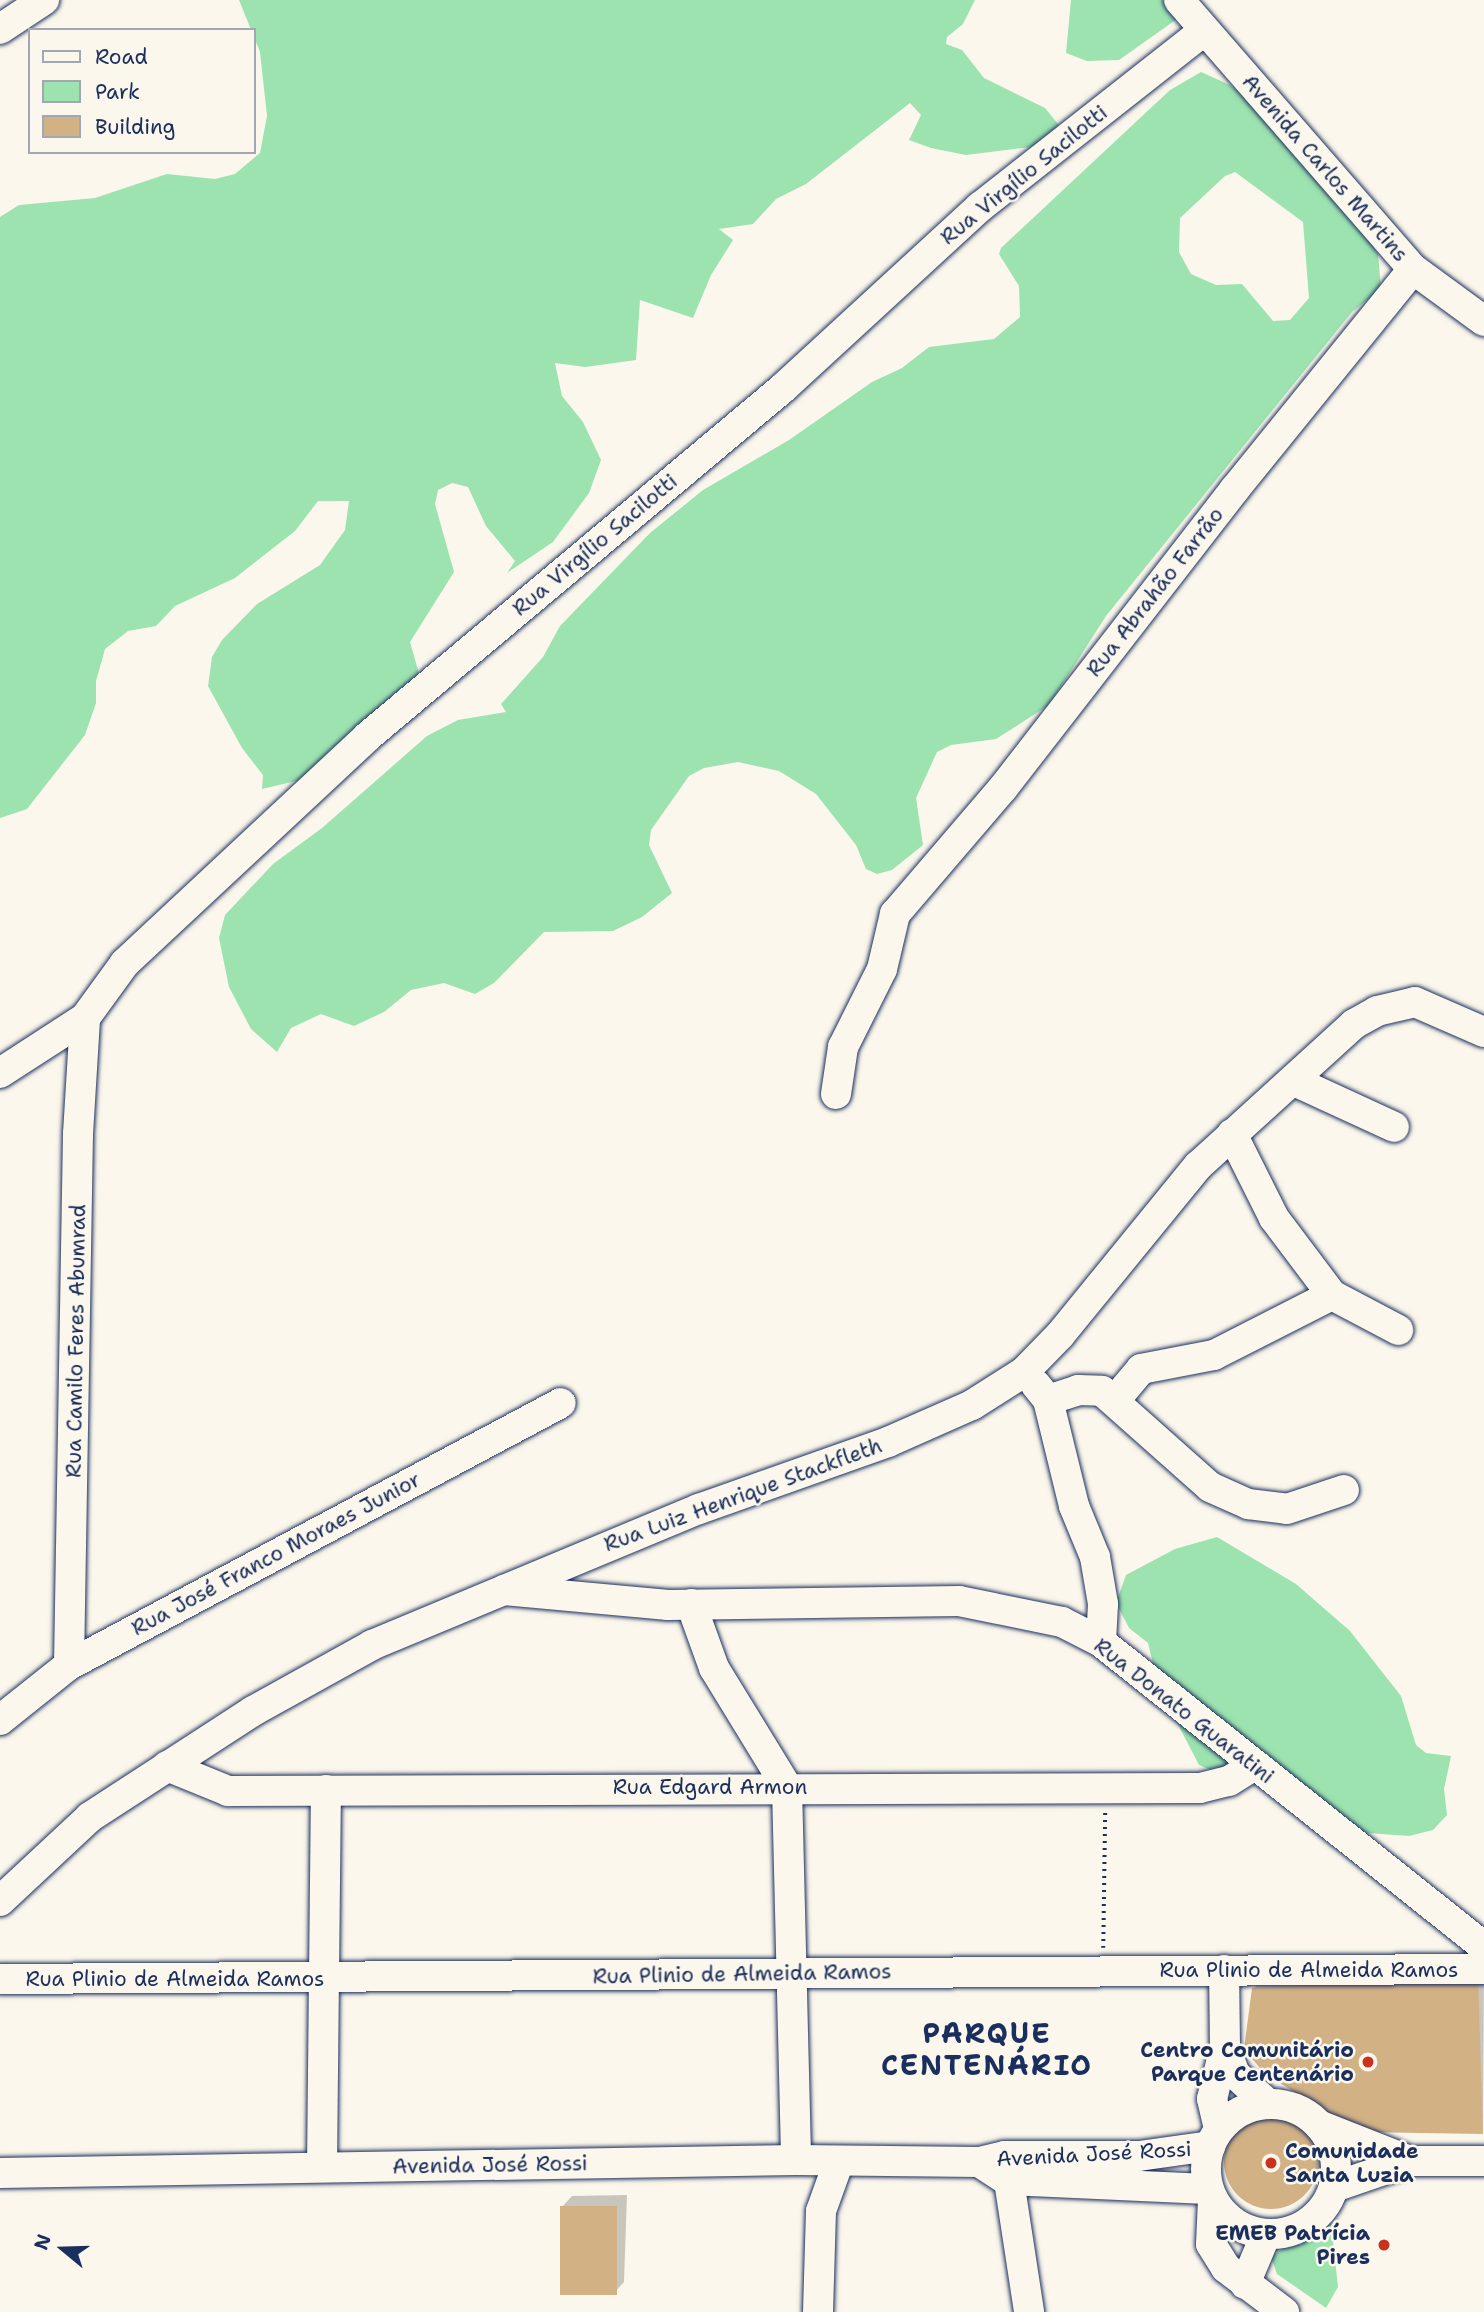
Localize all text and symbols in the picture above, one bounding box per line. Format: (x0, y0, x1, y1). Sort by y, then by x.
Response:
legend (28, 28, 256, 154)
text: Road (95, 43, 148, 71)
street label: Avenida Carlos Martins (1237, 69, 1413, 267)
text: Park (95, 78, 140, 106)
street label: Rua Virgílio Sacilotti (935, 100, 1113, 250)
text: Building (95, 113, 175, 141)
street label: Rua Virgílio Sacilotti (507, 469, 683, 621)
street label: Rua Abrahão Farrão (1081, 502, 1229, 682)
street label: Rua Camilo Feres Abumrad (61, 1204, 91, 1478)
street label: Rua Luiz Henrique Stackfleth (600, 1433, 886, 1557)
street label: Rua José Franco Moraes Junior (127, 1467, 425, 1641)
street label: Rua Donato Guaratini (1089, 1633, 1279, 1789)
street label: Rua Edgard Armon (613, 1774, 807, 1800)
street label: Rua Plinio de Almeida Ramos (1160, 1957, 1458, 1983)
street label: Rua Plinio de Almeida Ramos (592, 1959, 892, 1989)
street label: Rua Plinio de Almeida Ramos (26, 1966, 324, 1992)
district label: PARQUE CENTENÁRIO (882, 2016, 1092, 2082)
place label: Centro Comunitário Parque Centenário (1140, 2037, 1354, 2087)
marker: Centro Comunitário Parque Centenário (1360, 2054, 1376, 2070)
street label: Avenida José Rossi (996, 2136, 1192, 2172)
place label: Comunidade Santa Luzia (1285, 2138, 1419, 2188)
street label: Avenida José Rossi (392, 2151, 588, 2179)
marker: Comunidade Santa Luzia (1263, 2155, 1279, 2171)
north arrow (28, 2214, 98, 2284)
place label: EMEB Patrícia Pires (1215, 2220, 1370, 2270)
text: N (28, 2231, 57, 2253)
marker: EMEB Patrícia Pires (1376, 2237, 1392, 2253)

